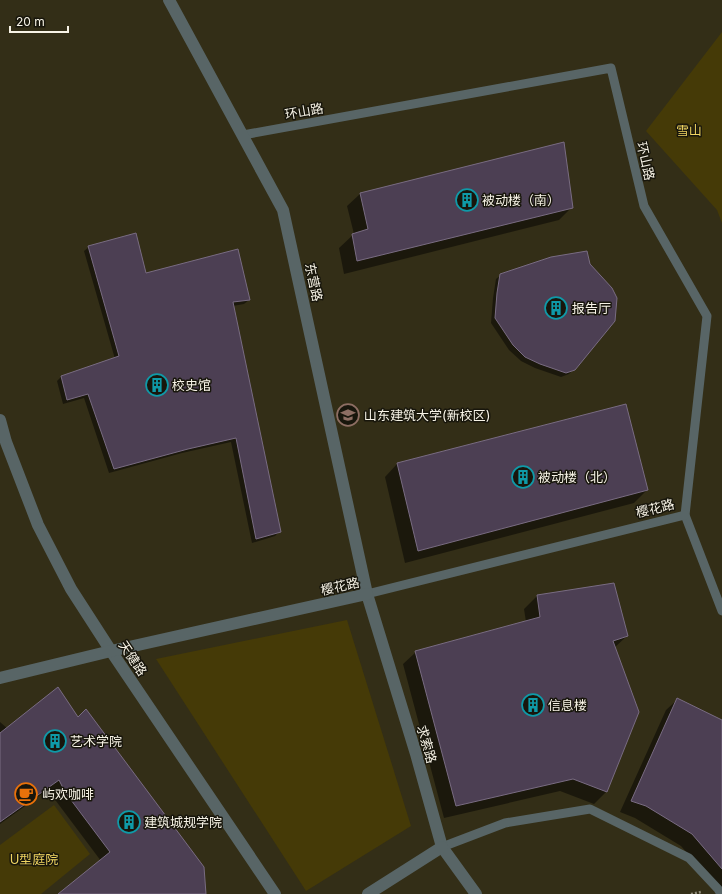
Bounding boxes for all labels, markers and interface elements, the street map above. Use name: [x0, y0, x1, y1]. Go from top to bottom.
scale bar: [10, 8, 68, 34]
text: 20 m: [16, 14, 45, 29]
street label: 环山路: [283, 100, 325, 122]
park label: 雪山: [676, 122, 702, 138]
street label: 环山路: [634, 140, 658, 182]
building icon: 被动楼（南）: [454, 187, 480, 213]
place label: 被动楼（南）: [482, 192, 560, 208]
street label: 东营路: [302, 261, 326, 303]
building icon: 报告厅: [543, 295, 569, 321]
place label: 报告厅: [572, 300, 611, 316]
building icon: 校史馆: [144, 372, 170, 398]
place label: 校史馆: [172, 377, 211, 393]
school or university icon: 山东建筑大学(新校区): [335, 402, 361, 428]
place label: 山东建筑大学(新校区): [364, 407, 490, 423]
building icon: 被动楼（北）: [510, 464, 536, 490]
place label: 被动楼（北）: [538, 469, 616, 485]
street label: 樱花路: [634, 496, 676, 520]
street label: 樱花路: [319, 574, 361, 598]
street label: 天健路: [115, 637, 151, 679]
building icon: 信息楼: [520, 692, 546, 718]
place label: 信息楼: [548, 697, 587, 713]
street label: 求索路: [414, 723, 440, 765]
building icon: 艺术学院: [42, 728, 68, 754]
place label: 艺术学院: [70, 733, 122, 749]
cafe icon: 屿欢咖啡: [13, 781, 39, 807]
place label: 屿欢咖啡: [42, 786, 94, 802]
building icon: 建筑城规学院: [116, 809, 142, 835]
place label: 建筑城规学院: [144, 814, 222, 830]
park label: U型庭院: [10, 851, 58, 867]

